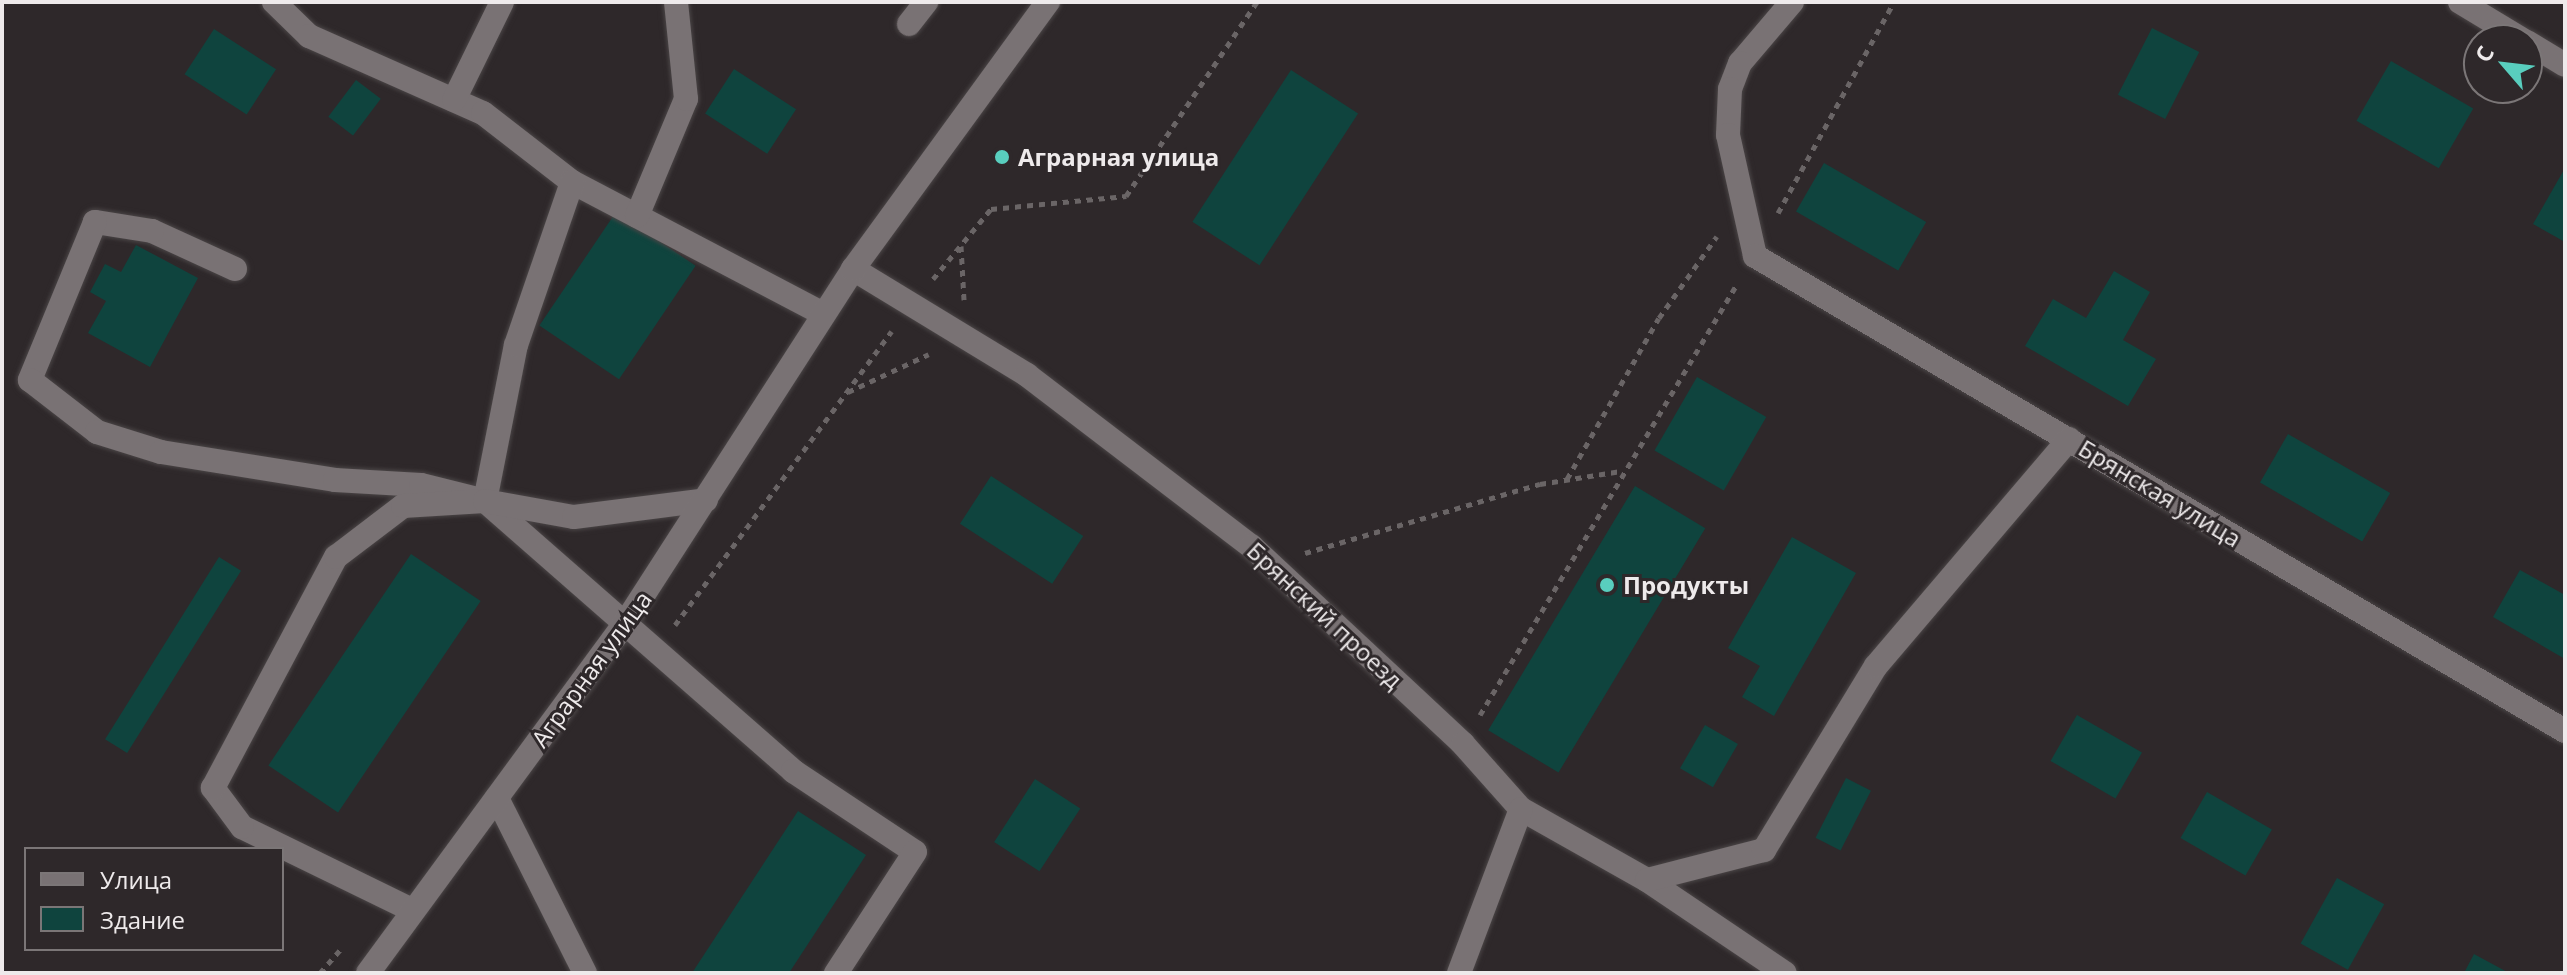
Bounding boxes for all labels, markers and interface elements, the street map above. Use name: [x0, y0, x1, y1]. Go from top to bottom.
north arrow: [2463, 24, 2543, 104]
text: С: [2467, 40, 2500, 67]
place label: Аграрная улица: [1018, 143, 1219, 171]
marker: Аграрная улица: [993, 148, 1011, 166]
street label: Брянская улица: [2074, 433, 2246, 553]
street label: Брянский проезд: [1242, 536, 1408, 694]
place label: Продукты: [1623, 571, 1749, 599]
marker: Продукты: [1598, 576, 1616, 594]
street label: Аграрная улица: [525, 585, 657, 753]
legend: [24, 847, 284, 951]
text: Улица: [100, 863, 172, 896]
text: Здание: [100, 903, 185, 936]

